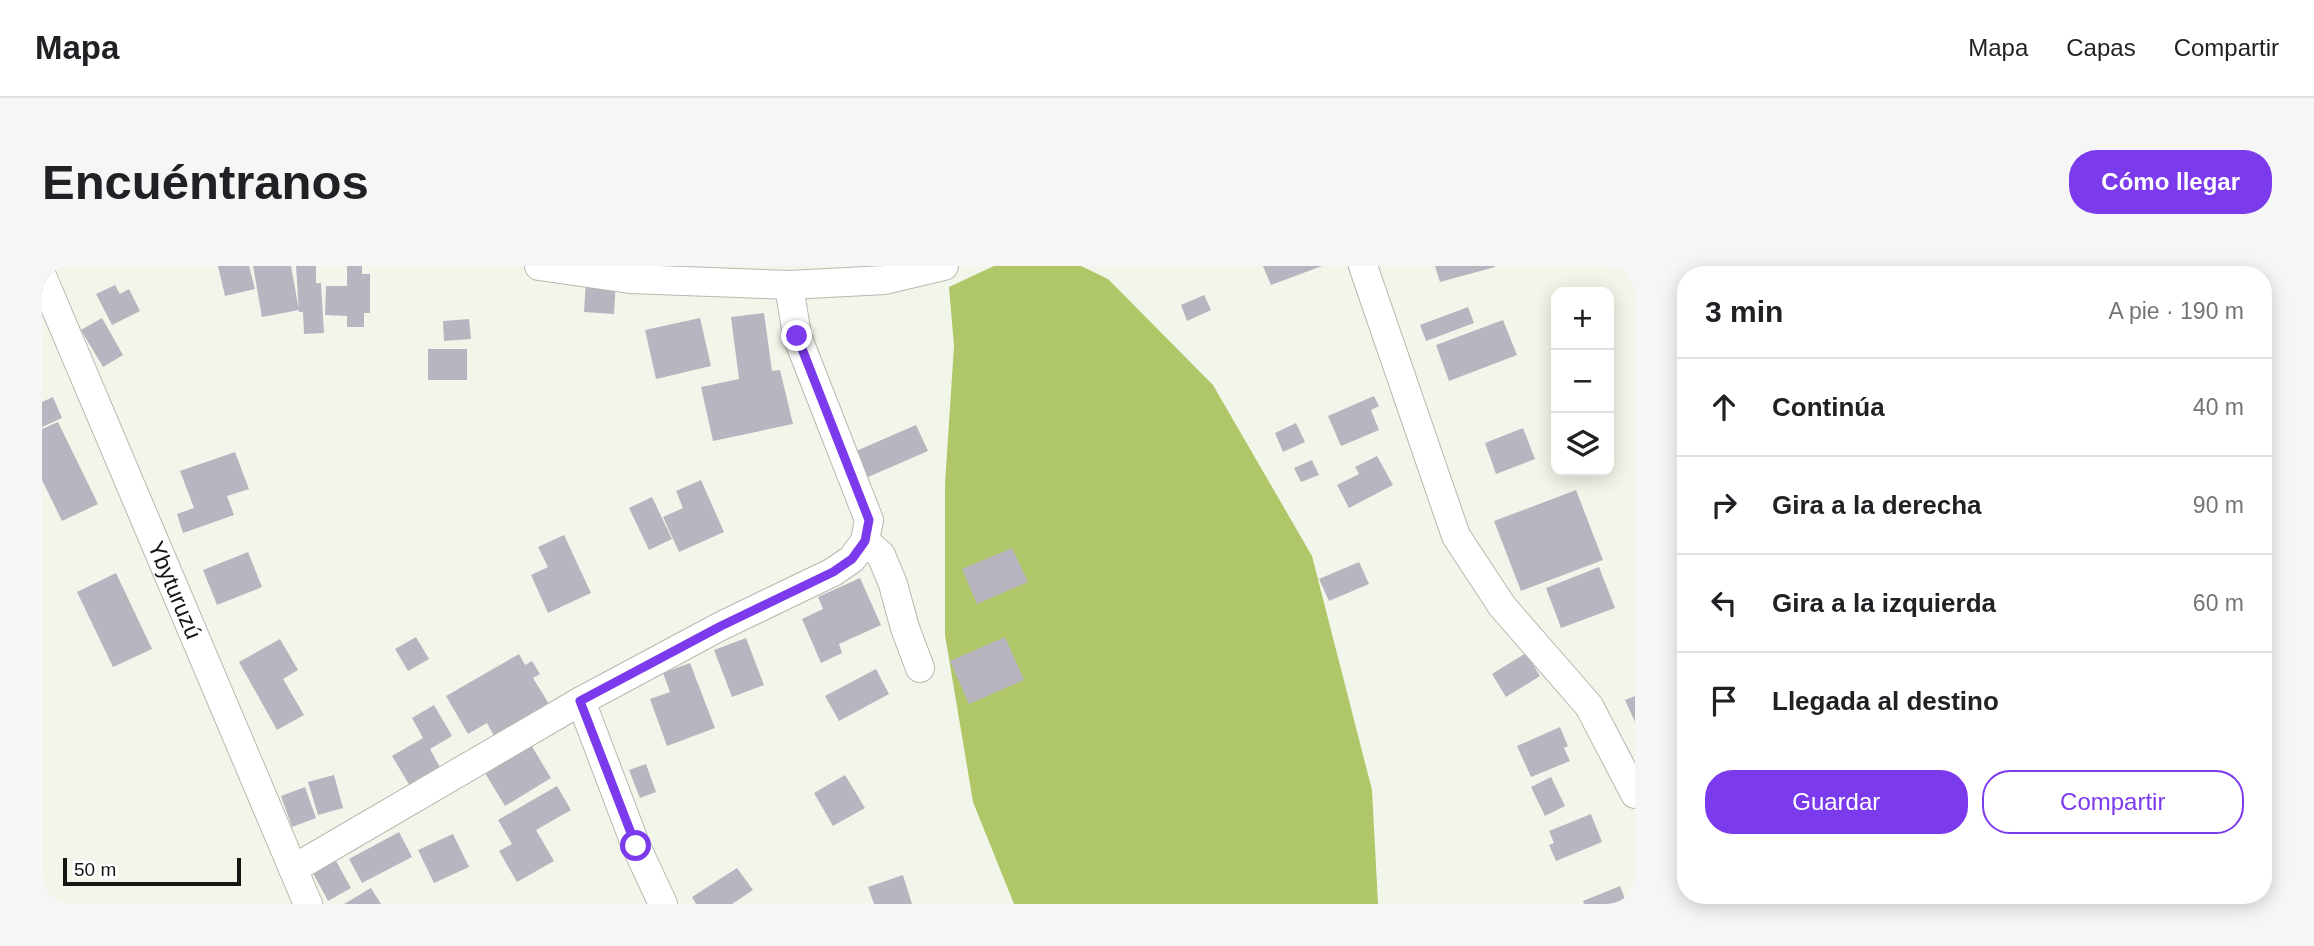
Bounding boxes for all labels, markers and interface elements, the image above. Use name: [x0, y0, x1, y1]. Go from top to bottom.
text: Mapa: [35, 29, 119, 66]
text: Mapa: [1968, 34, 2028, 61]
text: Capas: [2066, 34, 2136, 61]
text: Compartir: [2174, 34, 2279, 61]
button: Cómo llegar: [2069, 150, 2272, 214]
text: Encuéntranos: [42, 155, 369, 209]
map controls: [1551, 287, 1614, 476]
button: +: [1551, 287, 1614, 350]
text: 3 min: [1705, 295, 1783, 328]
text: A pie · 190 m: [2108, 298, 2244, 324]
route end: [781, 320, 812, 351]
button: −: [1551, 350, 1614, 413]
icon: ahead: [1705, 388, 1743, 426]
text: Continúa: [1772, 392, 1885, 422]
text: 40 m: [2193, 394, 2244, 420]
button: layers: [1551, 413, 1614, 476]
icon: right: [1705, 486, 1743, 524]
text: Gira a la derecha: [1772, 490, 1982, 520]
text: 90 m: [2193, 492, 2244, 518]
street label: Ybyturuzú: [143, 537, 207, 643]
icon: left: [1705, 584, 1743, 622]
text: Gira a la izquierda: [1772, 588, 1996, 618]
text: 60 m: [2193, 590, 2244, 616]
icon: arrive: [1705, 682, 1743, 720]
text: Llegada al destino: [1772, 686, 1999, 716]
button: Guardar: [1705, 770, 1968, 834]
button: Compartir: [1982, 770, 2244, 834]
route start: [620, 830, 651, 861]
scale bar: [63, 855, 242, 887]
text: 50 m: [74, 859, 116, 880]

